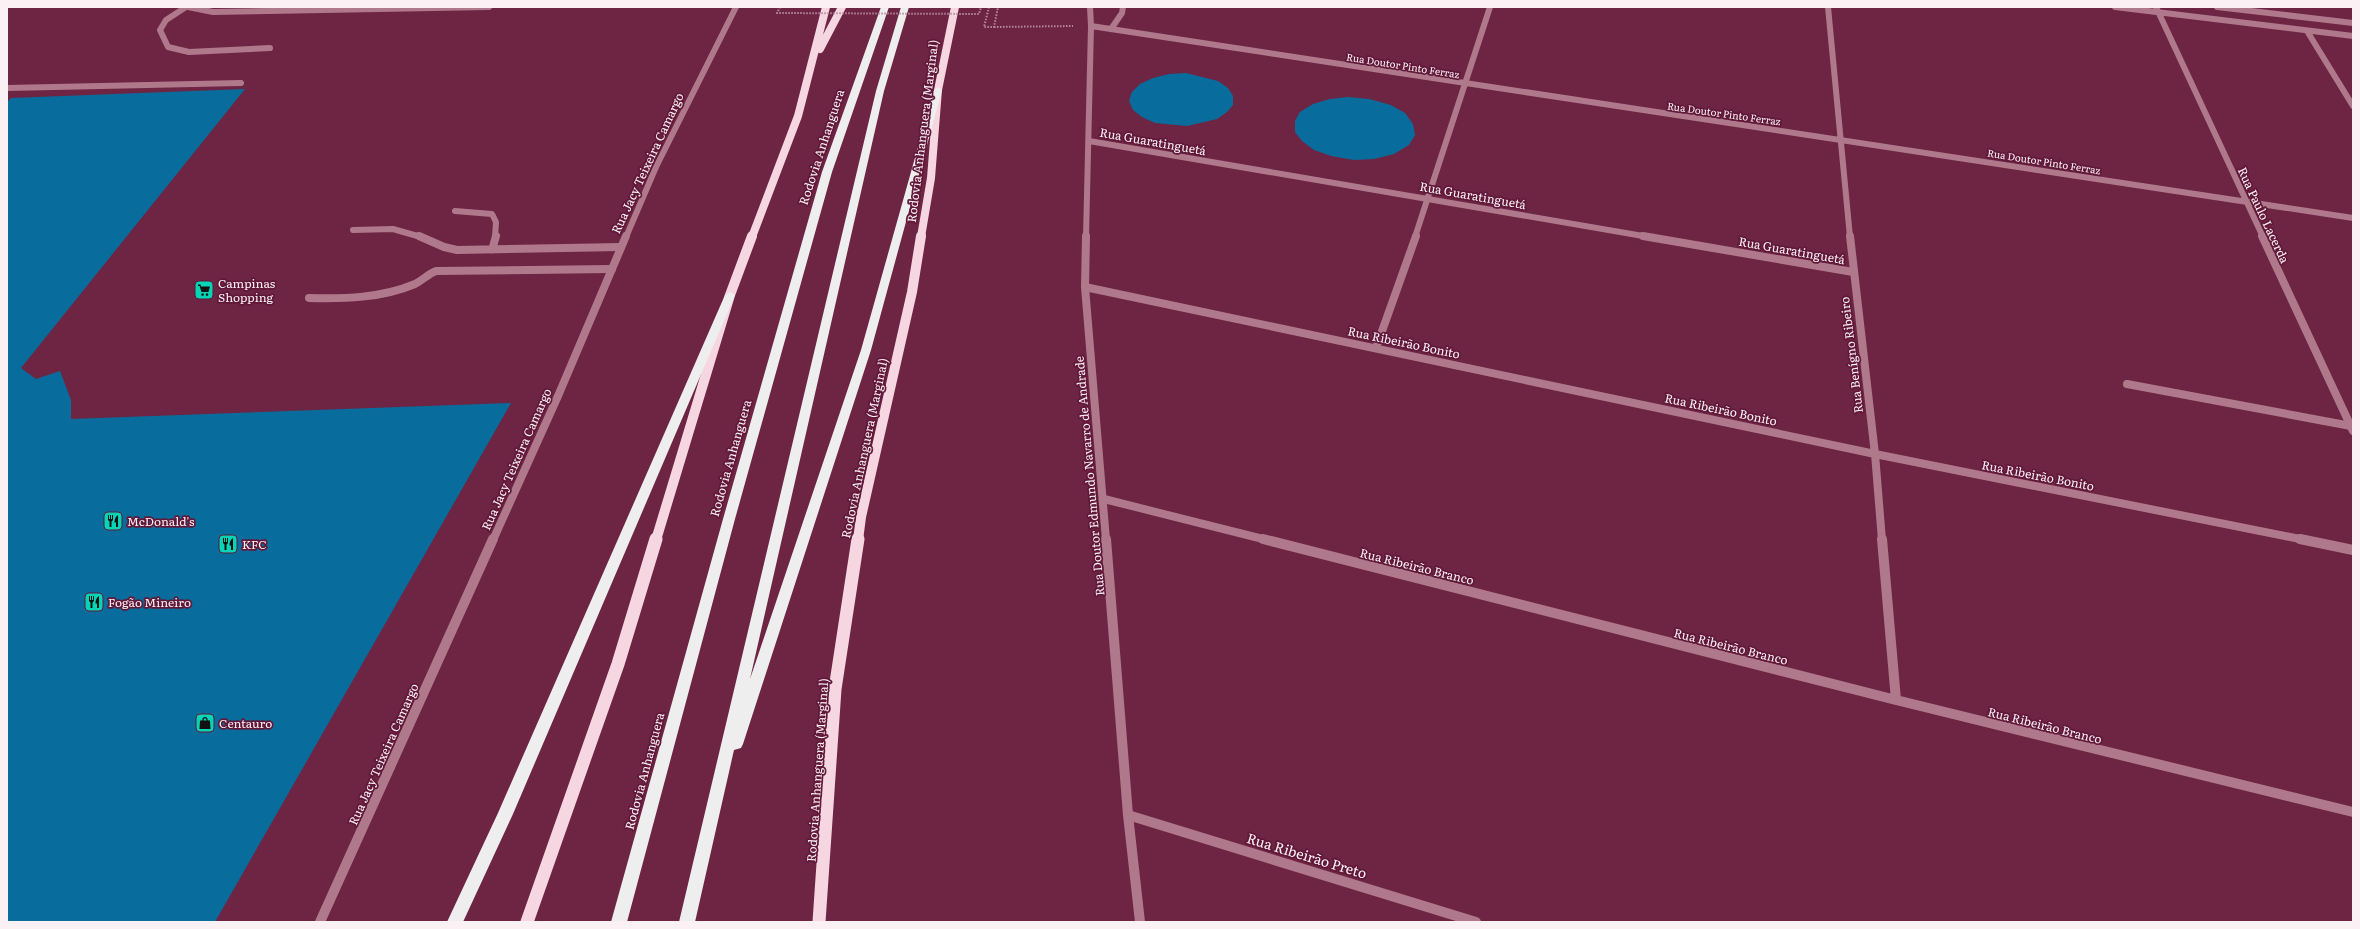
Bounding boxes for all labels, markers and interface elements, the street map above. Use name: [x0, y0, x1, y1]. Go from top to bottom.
street label: Rodovia Anhanguera (Marginal): [902, 39, 942, 223]
street label: Rua Doutor Pinto Ferraz: [1345, 49, 1461, 81]
street label: Rodovia Anhanguera: [794, 86, 848, 207]
street label: Rua Jacy Teixeira Camargo: [606, 89, 688, 237]
street label: Rua Doutor Pinto Ferraz: [1666, 98, 1782, 128]
street label: Rua Guaratinguetá: [1098, 123, 1208, 159]
street label: Rua Doutor Pinto Ferraz: [1986, 145, 2102, 177]
street label: Rua Paulo Lacerda: [2234, 164, 2294, 267]
street label: Rua Guaratinguetá: [1418, 177, 1528, 213]
street label: Rua Guaratinguetá: [1737, 232, 1847, 268]
place label: Campinas Shopping: [218, 274, 276, 306]
supermarket icon: Campinas Shopping: [193, 279, 215, 301]
street label: Rua Benígno Ribeiro: [1835, 296, 1867, 414]
street label: Rua Ribeirão Bonito: [1346, 321, 1462, 363]
street label: Rua Doutor Edmundo Navarro de Andrade: [1070, 355, 1108, 597]
street label: Rodovia Anhanguera (Marginal): [836, 356, 892, 540]
street label: Rua Jacy Teixeira Camargo: [476, 385, 556, 533]
street label: Rua Ribeirão Bonito: [1663, 388, 1779, 430]
street label: Rodovia Anhanguera: [705, 397, 755, 519]
street label: Rua Ribeirão Bonito: [1980, 455, 2096, 495]
restaurant icon: McDonald's: [102, 510, 124, 532]
place label: McDonald's: [127, 512, 195, 530]
restaurant icon: KFC: [217, 533, 239, 555]
place label: KFC: [242, 535, 267, 553]
street label: Rua Ribeirão Branco: [1358, 543, 1476, 589]
restaurant icon: Fogão Mineiro: [83, 591, 105, 613]
place label: Fogão Mineiro: [108, 593, 191, 611]
street label: Rua Ribeirão Branco: [1672, 623, 1790, 669]
street label: Rodovia Anhanguera (Marginal): [802, 678, 832, 862]
street label: Rua Jacy Teixeira Camargo: [343, 680, 423, 828]
street label: Rua Ribeirão Branco: [1986, 702, 2104, 748]
street label: Rodovia Anhanguera: [620, 710, 668, 832]
shop icon: Centauro: [194, 712, 216, 734]
place label: Centauro: [219, 714, 272, 732]
street label: Rua Ribeirão Preto: [1245, 827, 1369, 883]

